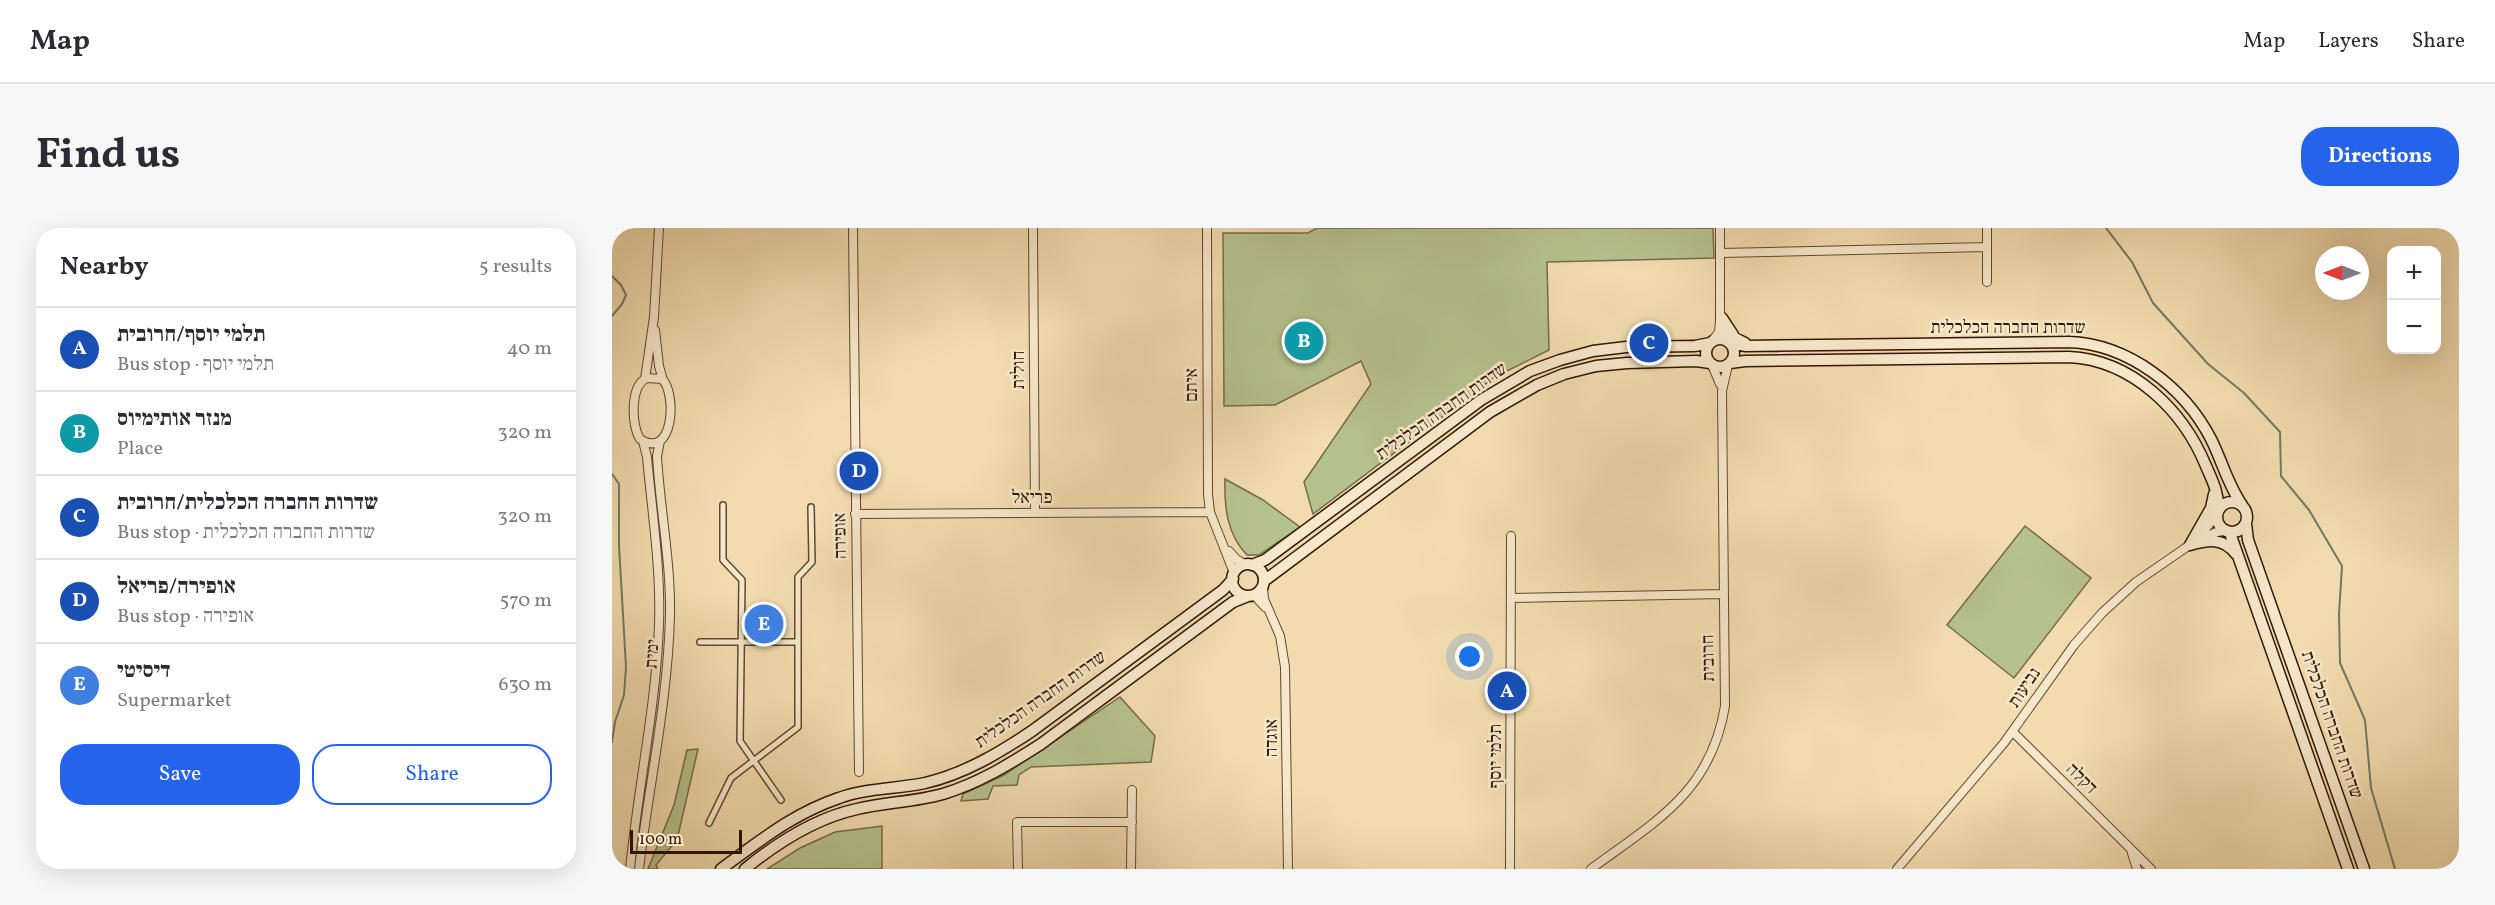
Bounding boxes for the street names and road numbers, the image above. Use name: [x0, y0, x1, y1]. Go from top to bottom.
street label: שדרות החברה הכלכלית: [1930, 316, 2086, 341]
street label: חולית: [1007, 351, 1032, 389]
street label: שדרות החברה הכלכלית: [1371, 357, 1513, 467]
street label: איתם: [1180, 368, 1205, 402]
street label: פריאל: [1012, 486, 1052, 511]
street label: אופירה: [828, 513, 854, 559]
street label: חרובית: [1696, 634, 1722, 682]
street label: ימית: [639, 638, 667, 670]
street label: שדרות החברה הכלכלית: [970, 645, 1112, 755]
street label: שדרות החברה הכלכלית: [2294, 648, 2368, 802]
street label: נביעות: [2003, 663, 2047, 713]
street label: אוגדה: [1260, 719, 1285, 757]
street label: תלמי יוסף: [1484, 724, 1509, 788]
street label: דקלה: [2060, 758, 2102, 800]

